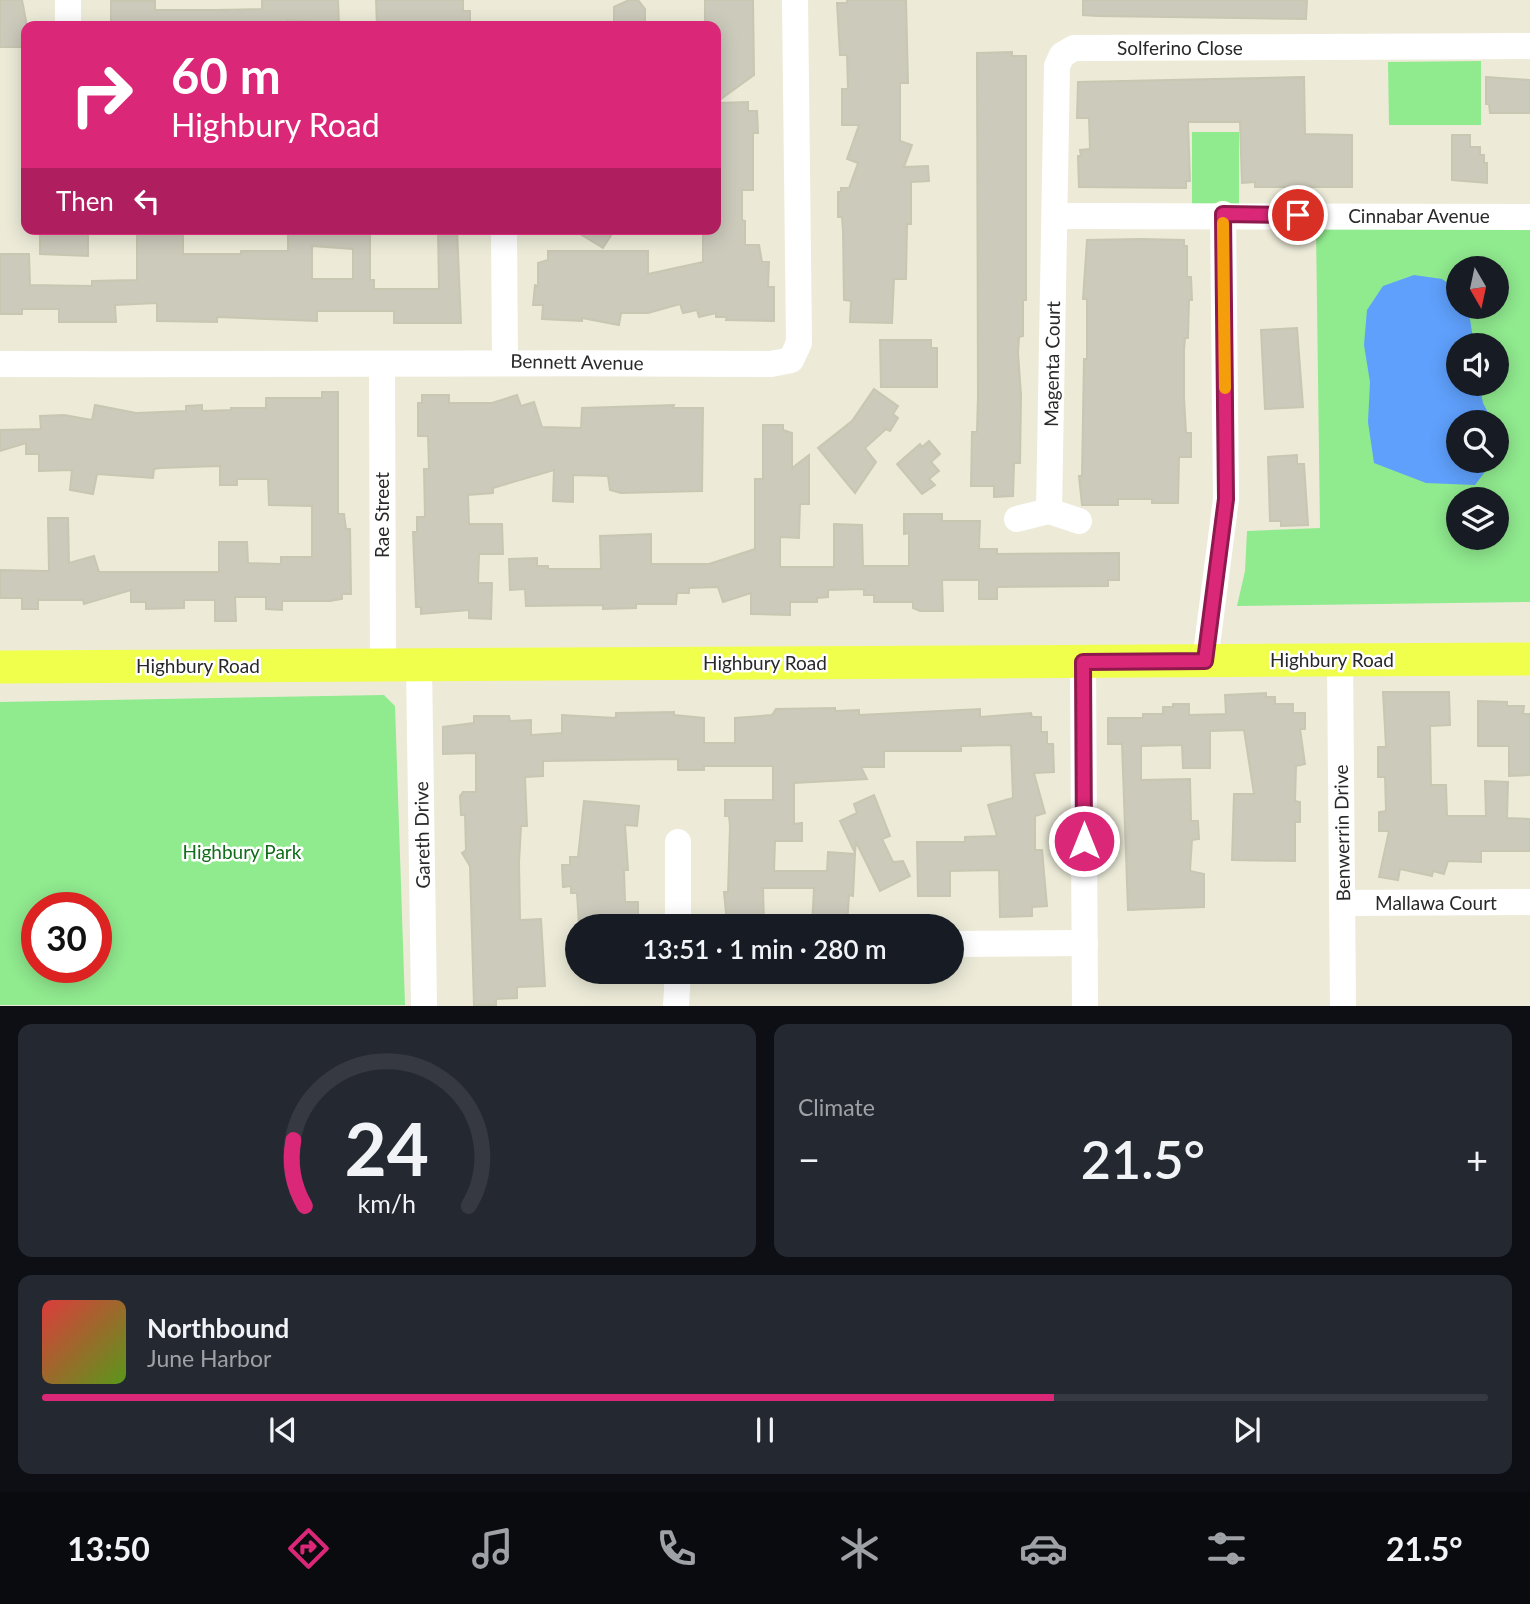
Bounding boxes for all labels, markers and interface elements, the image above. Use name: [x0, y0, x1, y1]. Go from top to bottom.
street label: Solferino Close: [1117, 36, 1243, 59]
text: 60 m: [171, 46, 281, 104]
icon: right: [56, 49, 147, 140]
text: Highbury Road: [171, 105, 380, 144]
icon: left: [128, 182, 166, 220]
text: Then: [56, 185, 114, 217]
pin: [1268, 185, 1328, 245]
icon: arrive: [1279, 196, 1317, 234]
street label: Cinnabar Avenue: [1348, 204, 1490, 227]
north arrow: [1446, 256, 1508, 318]
map controls: [1446, 256, 1509, 550]
street label: Magenta Court: [1039, 301, 1064, 427]
button: sound: [1446, 333, 1509, 396]
street label: Bennett Avenue: [510, 349, 644, 374]
button: search: [1446, 410, 1509, 473]
street label: Rae Street: [370, 472, 393, 558]
button: layers: [1446, 487, 1509, 550]
street label: Highbury Road: [1270, 648, 1394, 671]
street label: Highbury Road: [703, 651, 827, 674]
street label: Highbury Road: [136, 654, 260, 677]
street label: Benwerrin Drive: [1329, 764, 1354, 902]
street label: Gareth Drive: [409, 781, 434, 889]
position arrow: [1047, 804, 1121, 878]
park label: Highbury Park: [183, 840, 302, 863]
street label: Mallawa Court: [1375, 891, 1497, 914]
speed limit sign: 30: [21, 892, 112, 983]
text: 13:51 · 1 min · 280 m: [642, 933, 887, 965]
text: Climate: [798, 1093, 875, 1121]
text: 24: [345, 1105, 429, 1193]
text: 21.5°: [1081, 1128, 1205, 1190]
text: −: [798, 1136, 820, 1182]
text: +: [1466, 1136, 1488, 1182]
text: km/h: [358, 1188, 416, 1218]
text: Northbound: [147, 1312, 289, 1344]
text: June Harbor: [147, 1344, 271, 1372]
icon: previous: [264, 1411, 302, 1449]
icon: pause: [746, 1411, 784, 1449]
icon: next: [1228, 1411, 1266, 1449]
icon: directions: [284, 1524, 333, 1573]
icon: music: [468, 1524, 517, 1573]
icon: phone: [652, 1524, 701, 1573]
icon: climate: [835, 1524, 884, 1573]
icon: car: [1019, 1524, 1068, 1573]
icon: filters: [1202, 1524, 1251, 1573]
text: 13:50: [67, 1529, 150, 1568]
text: 21.5°: [1386, 1529, 1463, 1568]

